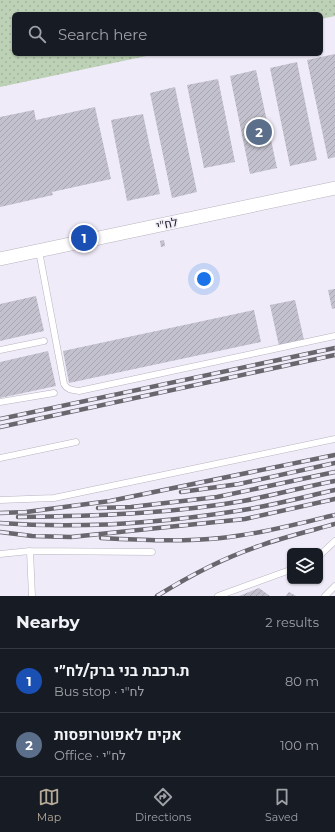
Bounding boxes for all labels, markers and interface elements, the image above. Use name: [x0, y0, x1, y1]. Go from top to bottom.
search box: [12, 12, 323, 56]
icon: search: [26, 23, 48, 45]
text: Search here: [58, 25, 147, 44]
pin: 2: [246, 117, 272, 147]
street label: לח"י: [155, 214, 179, 233]
pin: 1: [71, 223, 97, 253]
your location: [194, 269, 214, 289]
map controls: [287, 548, 323, 584]
button: layers: [287, 548, 323, 584]
text: Nearby: [16, 612, 80, 632]
text: 2 results: [265, 614, 319, 630]
text: ת.רכבת בני ברק/לח״י: [54, 661, 189, 680]
text: 1: [26, 673, 32, 689]
text: 80 m: [285, 673, 319, 689]
text: Bus stop · לח"י: [54, 683, 144, 699]
text: אקים לאפוטרופסות: [54, 725, 182, 744]
text: 2: [25, 737, 33, 753]
text: 100 m: [280, 737, 319, 753]
text: Office · לח"י: [54, 747, 126, 763]
tab: Map: [37, 786, 61, 824]
tab: Directions: [135, 786, 191, 824]
tab: Saved: [265, 786, 298, 824]

